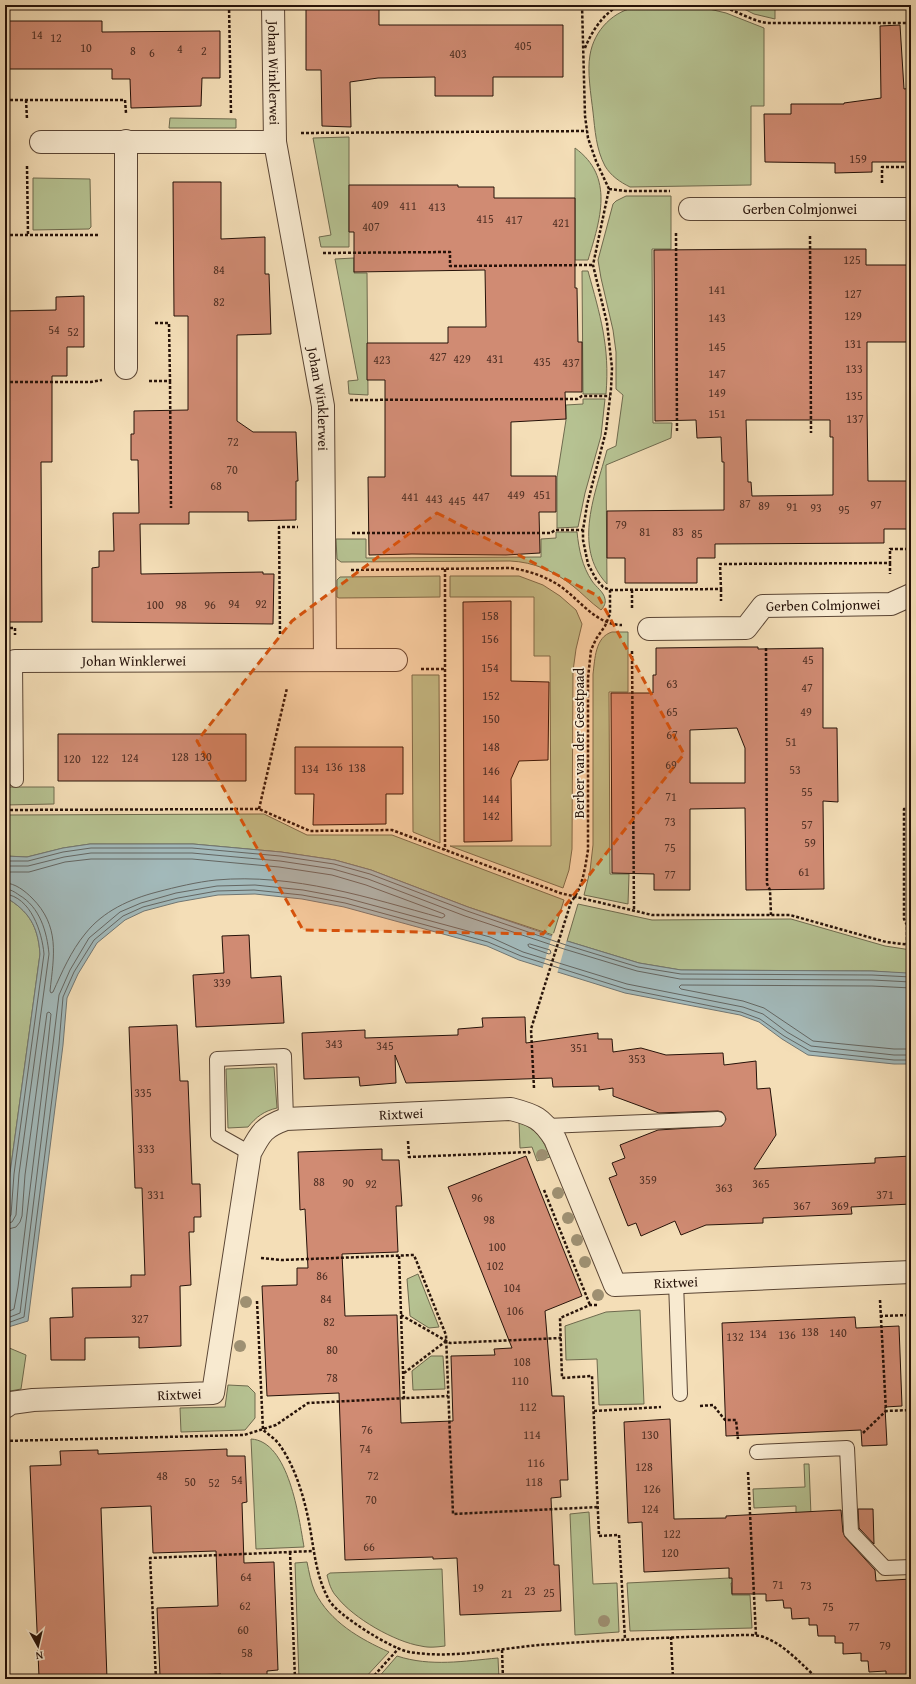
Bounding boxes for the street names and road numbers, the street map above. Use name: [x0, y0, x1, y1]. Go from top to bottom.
street label: Johan Winklerwei: [263, 19, 285, 125]
street label: Gerben Colmjonwei: [743, 199, 857, 219]
street label: Johan Winklerwei: [302, 344, 333, 451]
street label: Gerben Colmjonwei: [766, 594, 881, 616]
street label: Johan Winklerwei: [80, 651, 186, 671]
street label: Berber van der Geestpaad: [569, 667, 589, 818]
street label: Rixtwei: [379, 1103, 424, 1125]
street label: Rixtwei: [653, 1271, 698, 1293]
street label: Rixtwei: [157, 1383, 202, 1405]

